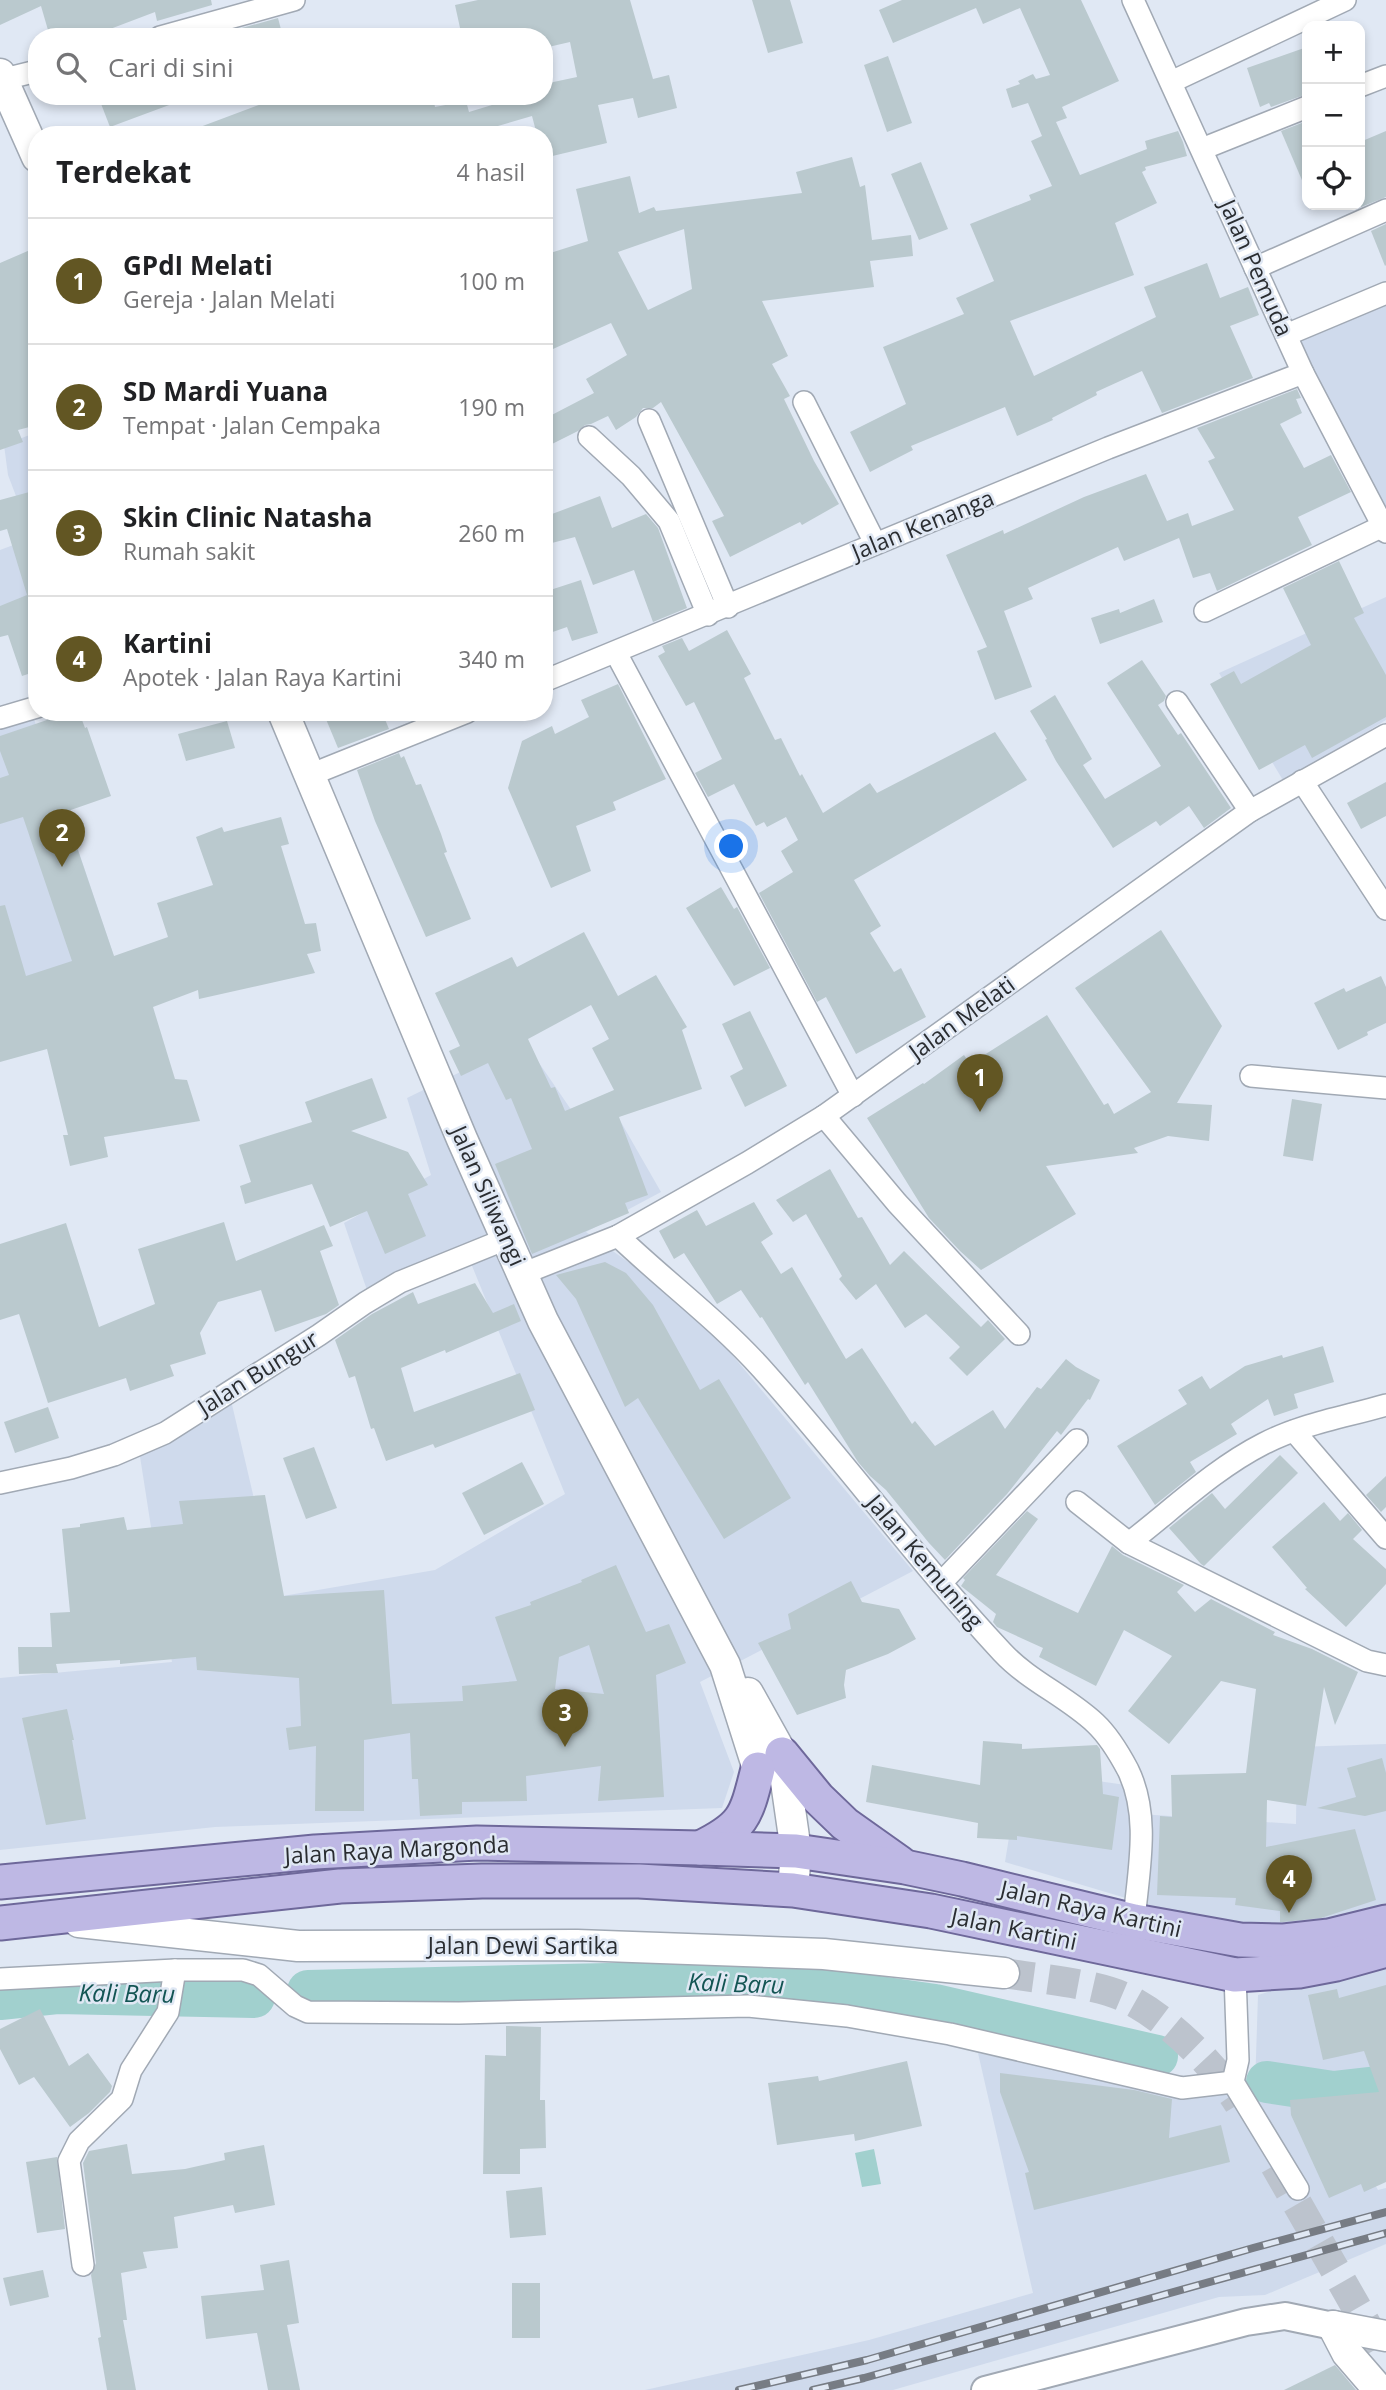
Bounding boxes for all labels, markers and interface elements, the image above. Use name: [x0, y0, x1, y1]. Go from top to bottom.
map controls: [1302, 21, 1365, 210]
button: +: [1302, 21, 1365, 84]
search box: [28, 28, 553, 105]
icon: search: [52, 48, 90, 86]
text: Cari di sini: [108, 49, 233, 85]
button: −: [1302, 84, 1365, 147]
button: locate: [1302, 147, 1365, 210]
text: Terdekat: [56, 151, 191, 192]
text: 4 hasil: [456, 156, 525, 188]
street label: Jalan Pemuda: [1212, 192, 1301, 341]
text: GPdI Melati: [123, 247, 273, 283]
text: 1: [72, 265, 86, 297]
text: 100 m: [458, 265, 525, 297]
text: Gereja · Jalan Melati: [123, 283, 335, 315]
text: SD Mardi Yuana: [123, 373, 328, 409]
text: 2: [72, 391, 86, 423]
text: 190 m: [458, 391, 525, 423]
text: Tempat · Jalan Cempaka: [123, 409, 381, 441]
street label: Jalan Kenanga: [845, 481, 999, 568]
text: Skin Clinic Natasha: [123, 499, 372, 535]
text: 3: [72, 517, 86, 549]
text: 260 m: [458, 517, 525, 549]
text: Rumah sakit: [123, 535, 255, 567]
text: Kartini: [123, 625, 212, 661]
text: 4: [72, 643, 86, 675]
text: 340 m: [458, 643, 525, 675]
text: Apotek · Jalan Raya Kartini: [123, 661, 402, 693]
pin: 2: [39, 809, 85, 867]
your location: [714, 829, 748, 863]
street label: Jalan Melati: [900, 968, 1021, 1068]
pin: 1: [957, 1054, 1003, 1112]
street label: Jalan Siliwangi: [443, 1118, 534, 1271]
street label: Jalan Bungur: [189, 1322, 324, 1423]
street label: Jalan Kemuning: [859, 1486, 992, 1636]
pin: 3: [542, 1689, 588, 1747]
street label: Jalan Raya Margonda: [282, 1827, 510, 1871]
pin: 4: [1266, 1855, 1312, 1913]
street label: Jalan Raya Kartini: [996, 1871, 1185, 1944]
street label: Jalan Kartini: [946, 1899, 1080, 1957]
street label: Jalan Dewi Sartika: [426, 1929, 618, 1961]
water label: Kali Baru: [687, 1964, 785, 2001]
water label: Kali Baru: [78, 1975, 176, 2010]

